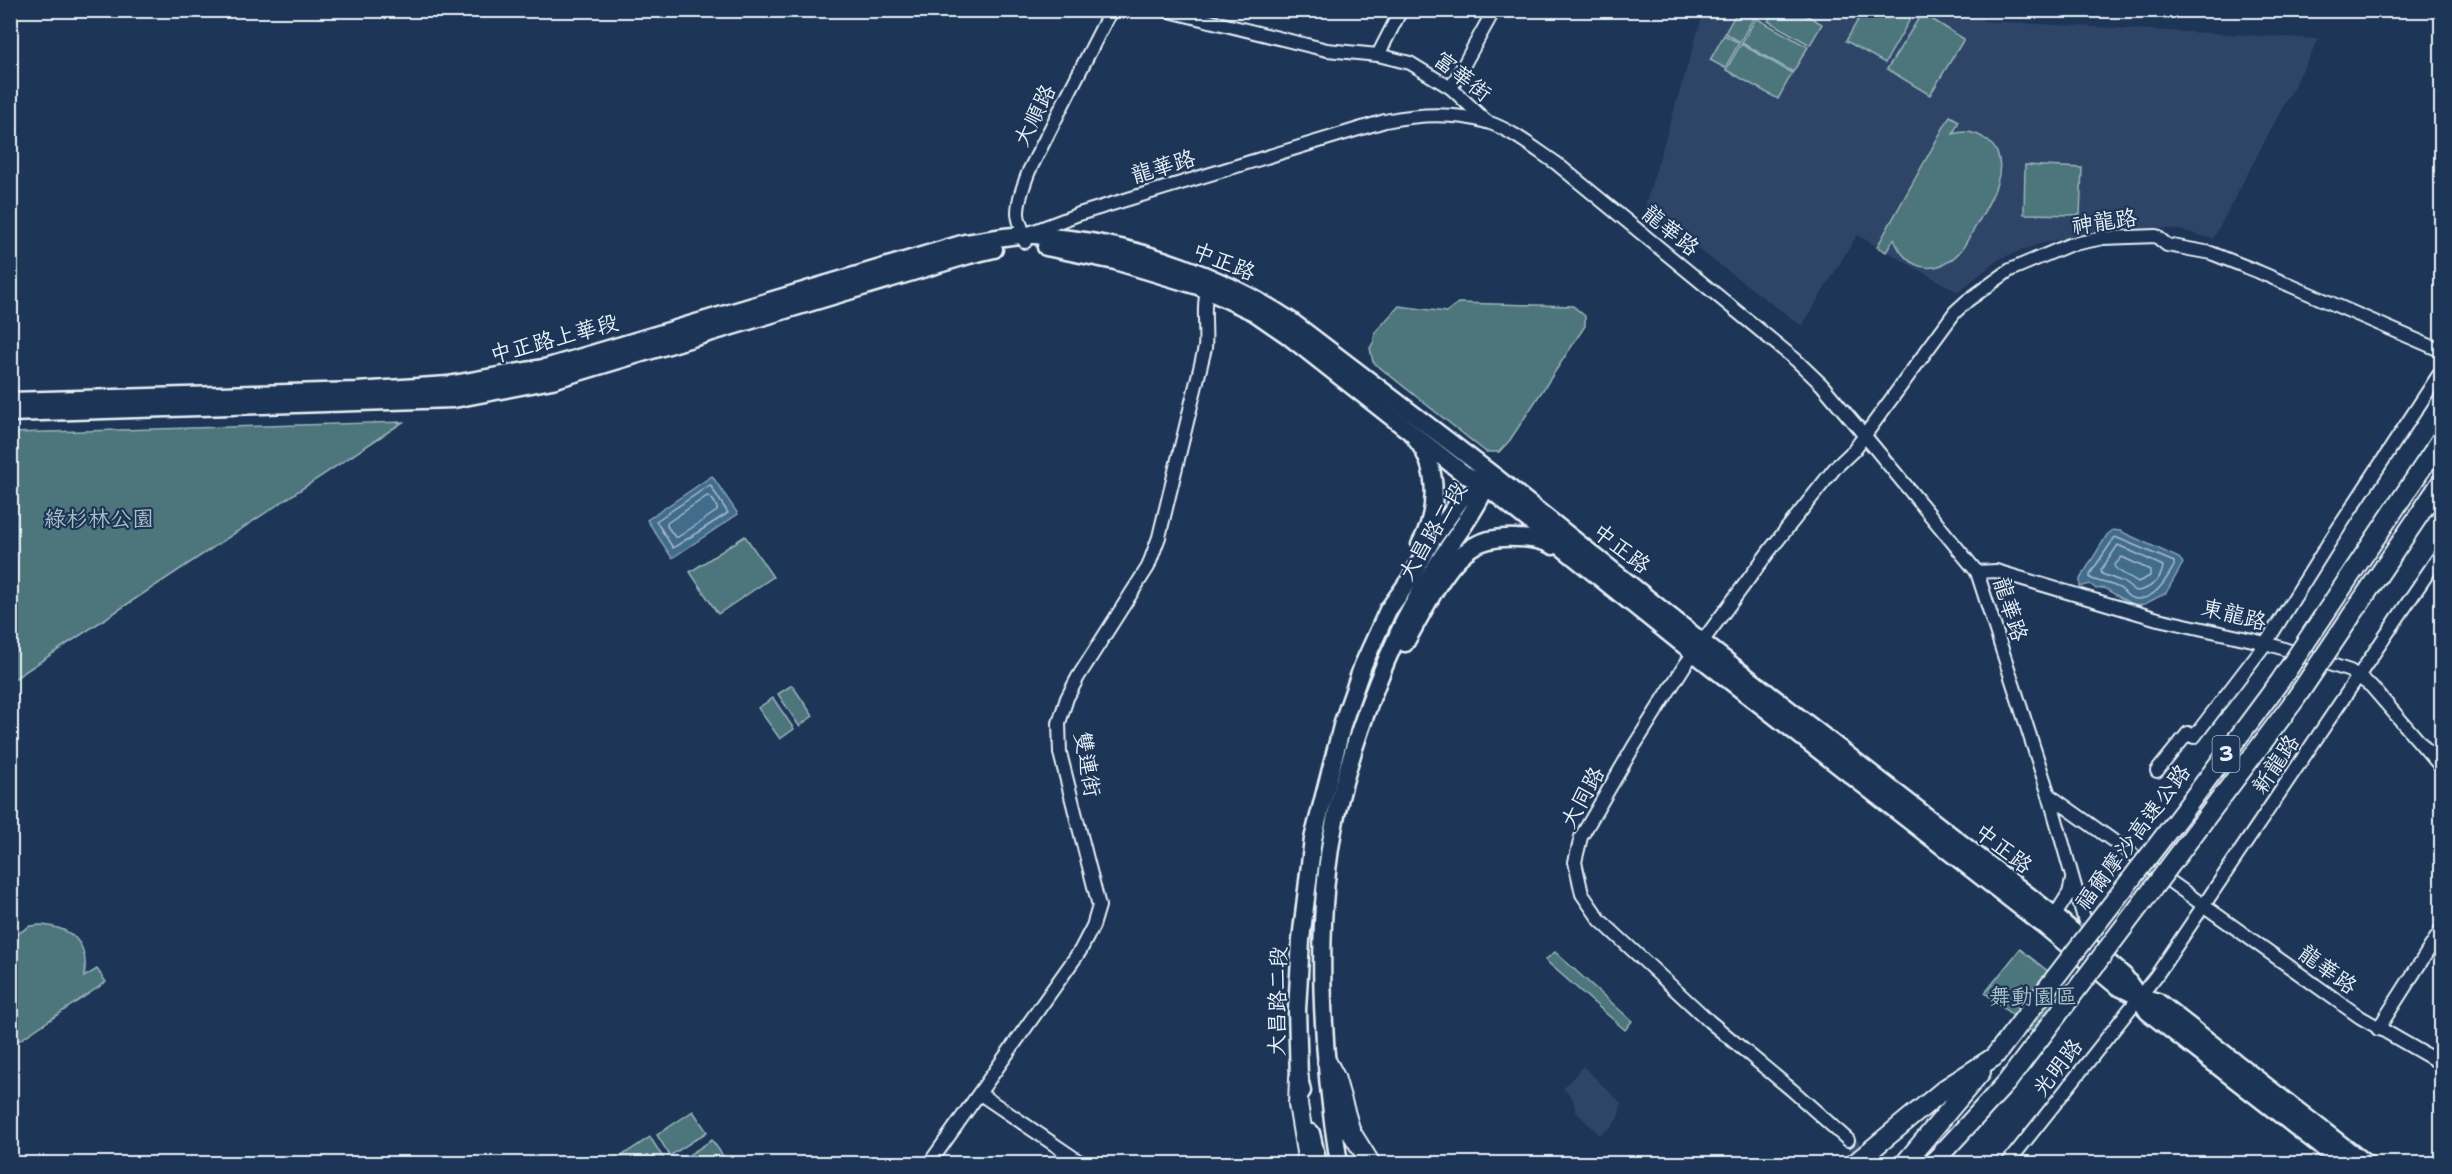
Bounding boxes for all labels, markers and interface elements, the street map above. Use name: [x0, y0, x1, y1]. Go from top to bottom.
street label: 富華街: [1428, 45, 1498, 108]
street label: 大順路: [1007, 79, 1062, 151]
street label: 龍華路: [1127, 143, 1199, 190]
street label: 龍華路: [1636, 198, 1705, 262]
street label: 神龍路: [2069, 203, 2139, 240]
street label: 中正路: [1188, 236, 1260, 287]
street label: 中正路上華段: [487, 307, 622, 370]
street label: 大昌路二段: [1392, 477, 1473, 586]
park label: 綠杉林公園: [44, 504, 154, 533]
street label: 中正路: [1587, 517, 1657, 580]
street label: 龍華路: [1987, 573, 2035, 645]
street label: 東龍路: [2198, 592, 2269, 637]
street label: 雙連街: [1067, 729, 1108, 799]
street label: 新龍路: [2245, 729, 2306, 800]
road number: 3: [2212, 736, 2240, 772]
street label: 福爾摩沙高速公路: [2068, 758, 2197, 916]
street label: 大同路: [1554, 761, 1611, 833]
street label: 中正路: [1969, 817, 2039, 880]
street label: 龍華路: [2292, 938, 2363, 1001]
street label: 大昌路二段: [1262, 946, 1293, 1056]
park label: 舞動園區: [1989, 982, 2077, 1011]
street label: 光明路: [2026, 1032, 2089, 1102]

